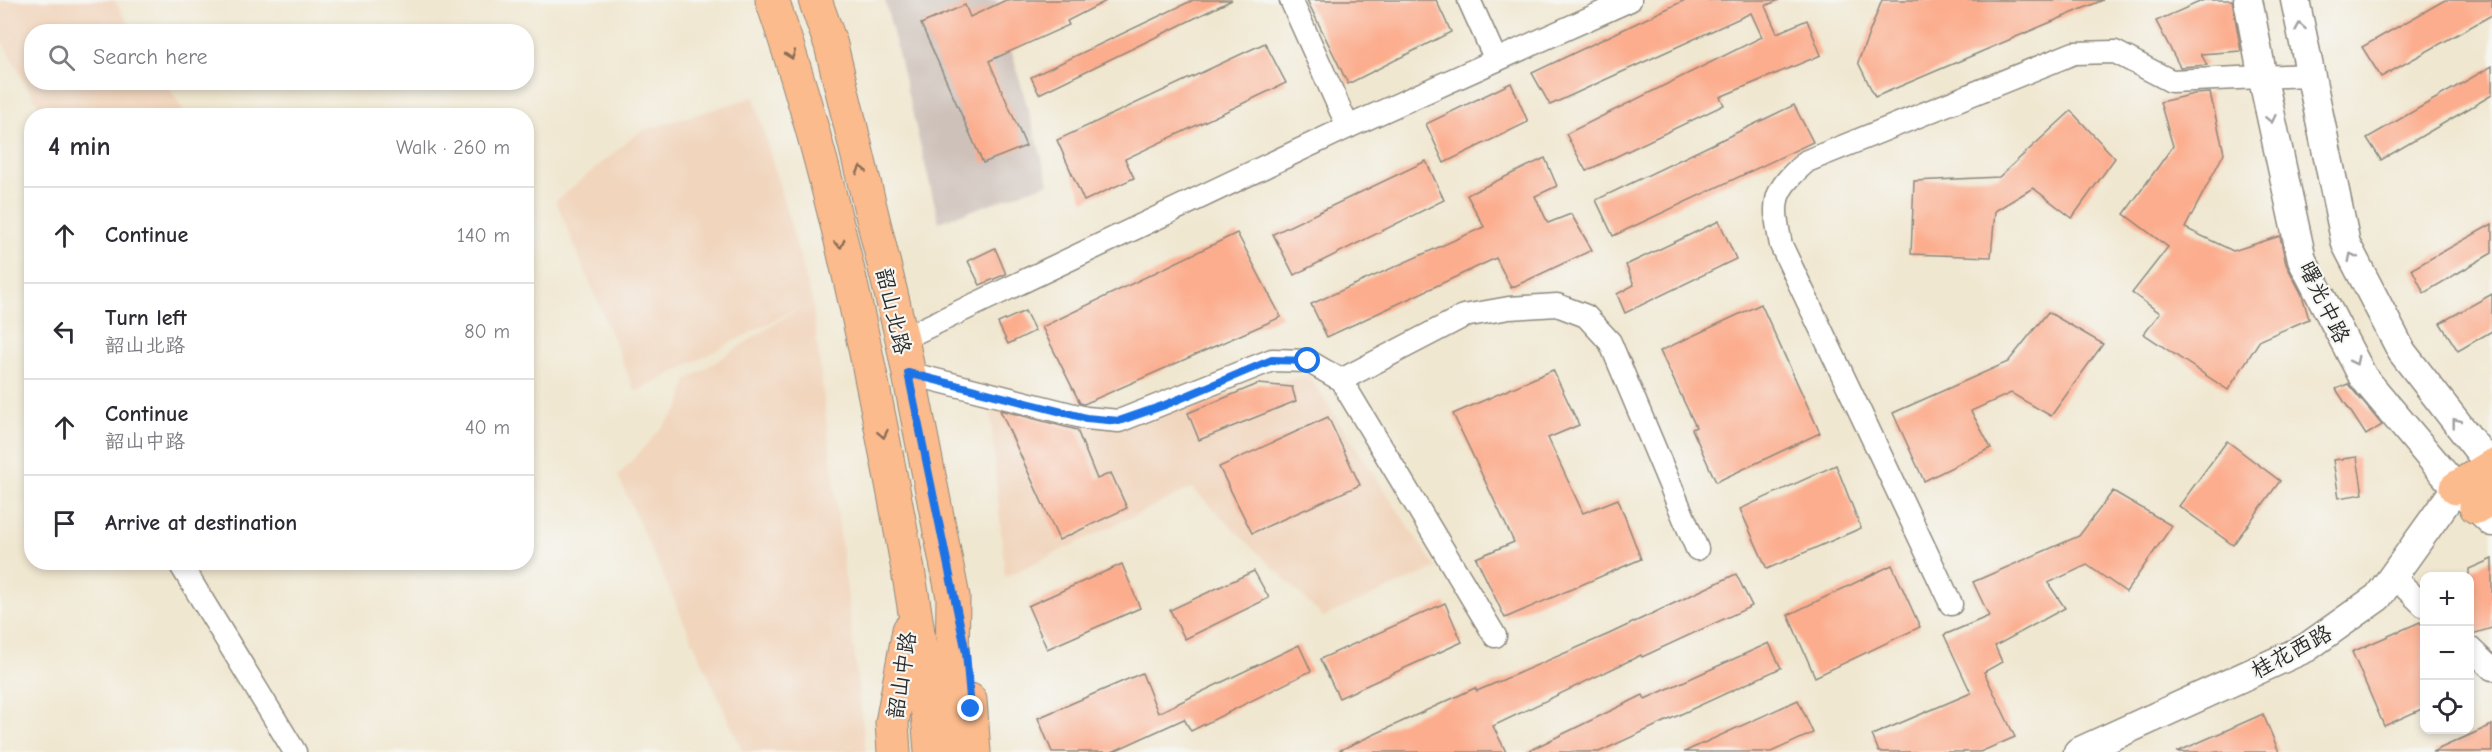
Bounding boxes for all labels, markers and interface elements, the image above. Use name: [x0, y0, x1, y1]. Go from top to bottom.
one-way arrow: [2294, 22, 2306, 32]
search box: [24, 24, 534, 90]
icon: search: [45, 41, 78, 74]
text: Search here: [93, 44, 208, 70]
one-way arrow: [783, 49, 796, 60]
one-way arrow: [2264, 114, 2277, 124]
text: 4 min: [48, 132, 111, 162]
text: Walk · 260 m: [396, 136, 510, 159]
one-way arrow: [855, 165, 868, 175]
icon: ahead: [48, 219, 81, 252]
text: Continue: [105, 222, 188, 248]
text: 140 m: [457, 224, 510, 247]
one-way arrow: [833, 238, 845, 249]
one-way arrow: [2348, 253, 2360, 264]
street label: 曙光中路: [2293, 257, 2355, 348]
street label: 韶山北路: [870, 265, 916, 357]
text: Turn left: [105, 305, 187, 331]
icon: left: [48, 315, 81, 348]
text: 80 m: [464, 320, 510, 343]
text: 韶山北路: [105, 334, 185, 357]
route start: [1294, 347, 1320, 373]
one-way arrow: [2348, 355, 2359, 365]
text: Continue: [105, 401, 188, 427]
icon: ahead: [48, 411, 81, 444]
text: 40 m: [465, 416, 510, 439]
one-way arrow: [2452, 417, 2463, 428]
one-way arrow: [876, 429, 888, 439]
text: 韶山中路: [105, 430, 185, 453]
icon: arrive: [48, 507, 81, 540]
text: Arrive at destination: [105, 510, 297, 536]
map controls: [2420, 572, 2474, 734]
button: +: [2420, 572, 2474, 626]
street label: 桂花西路: [2247, 620, 2336, 684]
button: −: [2420, 626, 2474, 680]
street label: 韶山中路: [882, 630, 922, 721]
button: locate: [2420, 680, 2474, 734]
route end: [957, 695, 983, 721]

